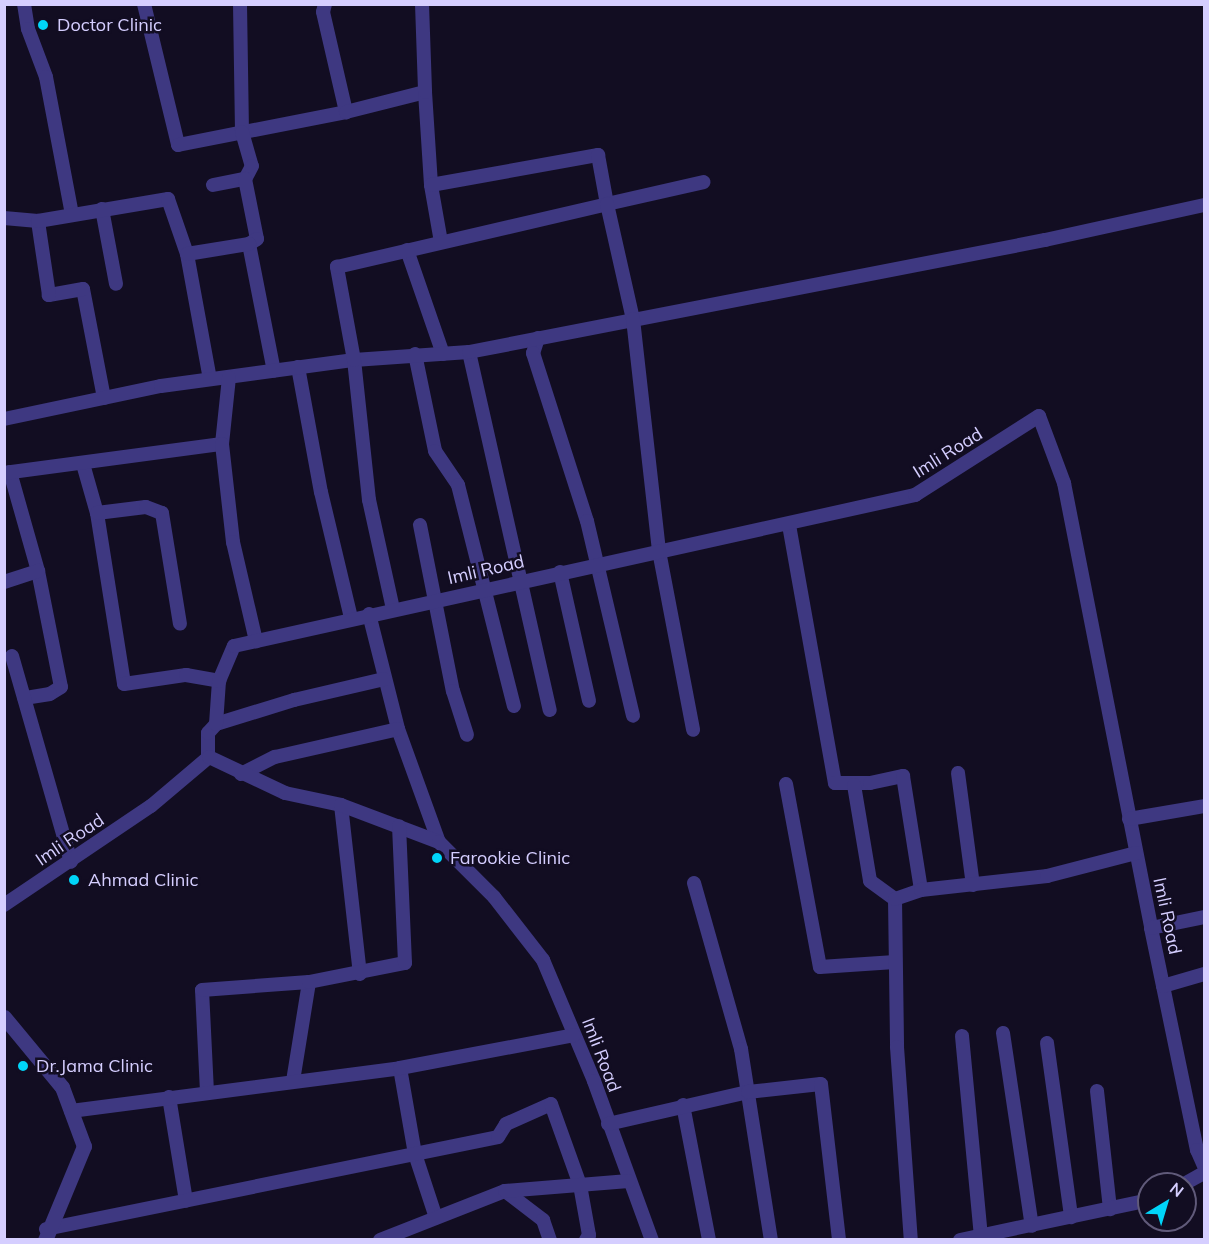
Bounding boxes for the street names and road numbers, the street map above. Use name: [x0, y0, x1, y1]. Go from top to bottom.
street label: Imli Road: [909, 423, 987, 483]
street label: Imli Road: [446, 551, 526, 589]
street label: Imli Road: [32, 809, 108, 871]
street label: Imli Road: [1148, 876, 1186, 956]
street label: Imli Road: [577, 1015, 625, 1095]

